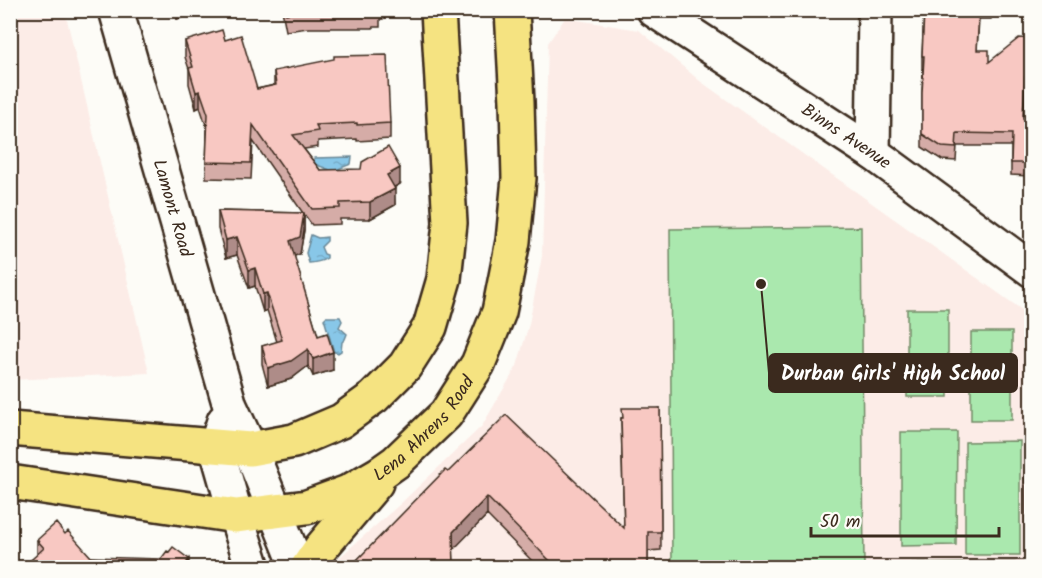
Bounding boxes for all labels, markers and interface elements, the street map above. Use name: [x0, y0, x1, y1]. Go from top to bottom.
street label: Binns Avenue: [795, 97, 897, 178]
street label: Lamont Road: [144, 156, 200, 262]
callout: Durban Girls' High School: [769, 354, 1017, 392]
text: Durban Girls' High School: [781, 359, 1006, 391]
street label: Lena Ahrens Road: [368, 369, 483, 490]
scale bar: [811, 500, 998, 538]
text: 50 m: [820, 508, 860, 537]

